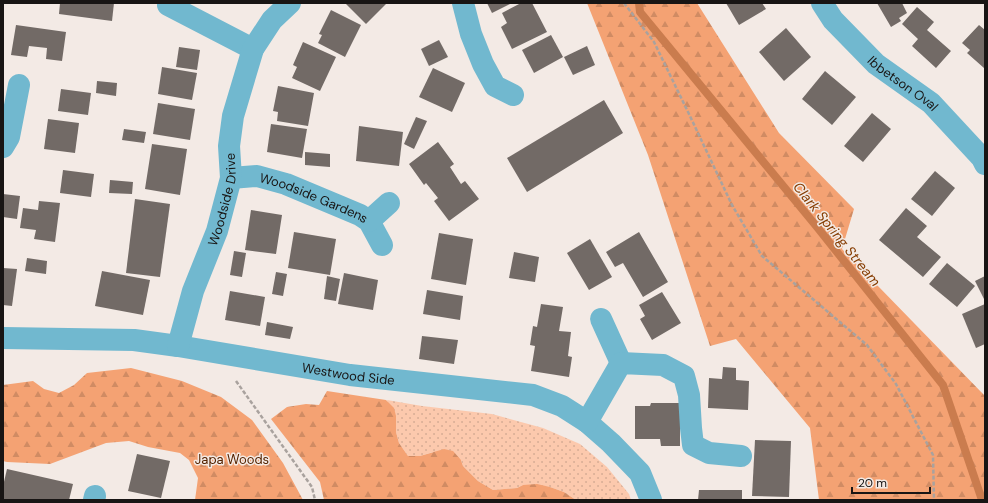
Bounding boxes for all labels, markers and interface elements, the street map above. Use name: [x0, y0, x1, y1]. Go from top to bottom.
street label: Ibbetson Oval: [864, 52, 942, 115]
street label: Woodside Drive: [204, 152, 241, 248]
street label: Woodside Gardens: [258, 169, 371, 227]
water label: Clark Spring Stream: [789, 178, 885, 290]
street label: Westwood Side: [301, 359, 396, 389]
park label: Japa Woods: [195, 451, 269, 468]
scale bar: [852, 469, 930, 495]
text: 20 m: [858, 475, 887, 491]

